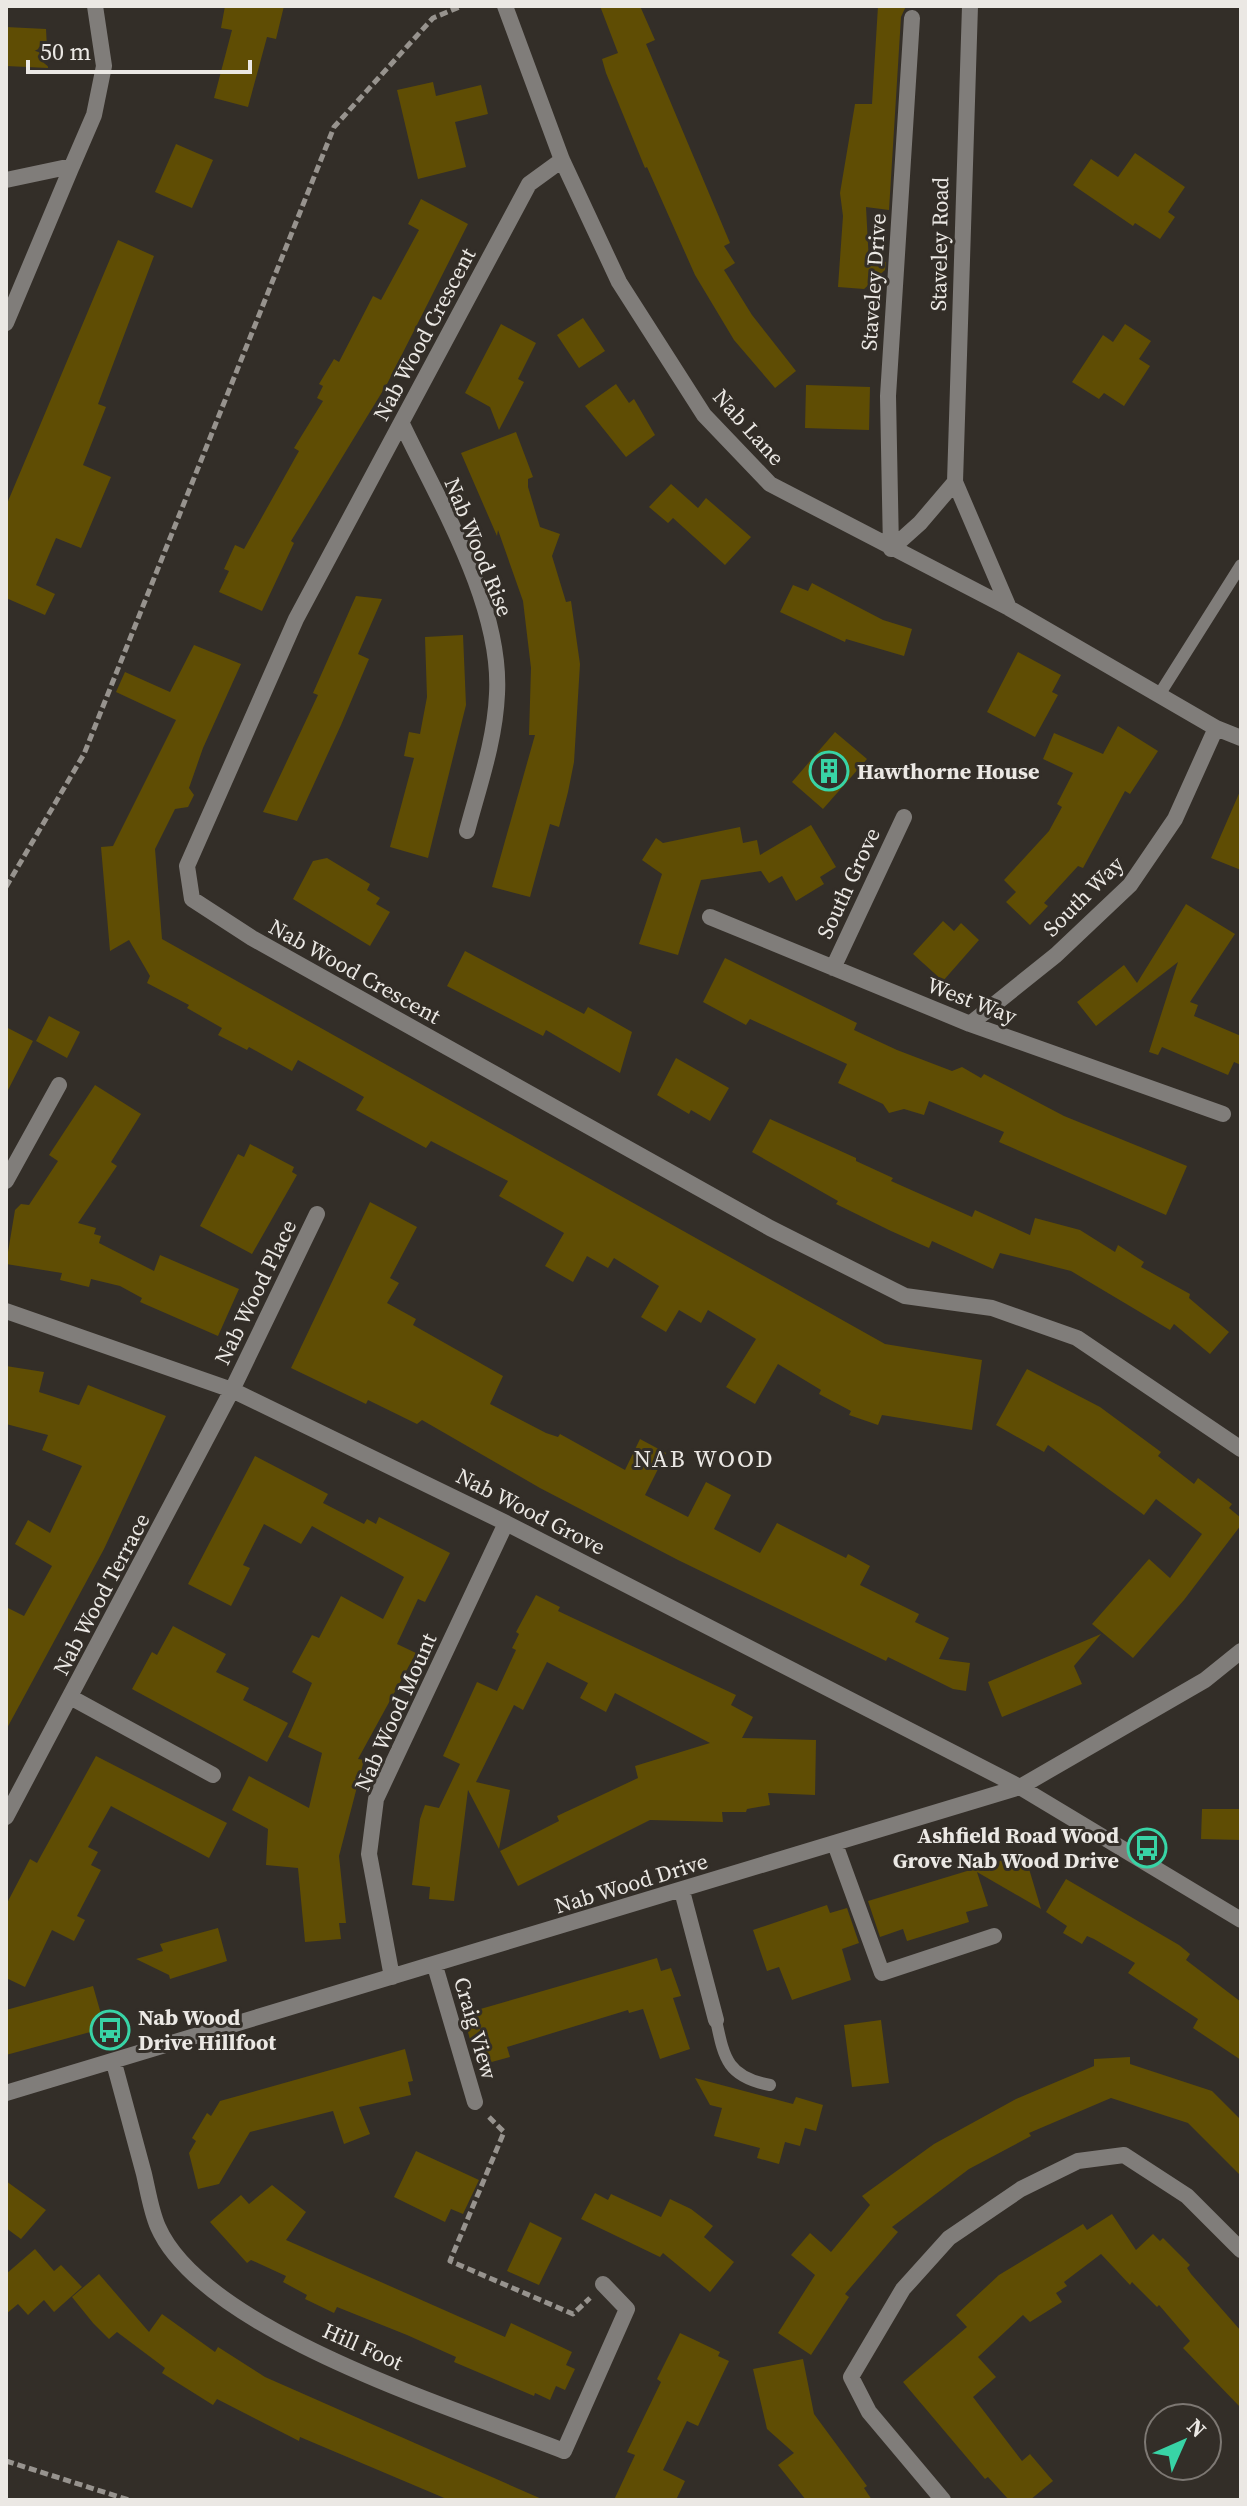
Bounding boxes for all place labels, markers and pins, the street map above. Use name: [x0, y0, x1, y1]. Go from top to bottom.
building icon: Hawthorne House: [808, 750, 850, 792]
place label: Hawthorne House: [857, 756, 1039, 786]
place label: Ashfield Road Wood Grove Nab Wood Drive: [893, 1820, 1119, 1875]
bus stop icon: Ashfield Road Wood Grove Nab Wood Drive: [1126, 1827, 1168, 1869]
place label: Nab Wood Drive Hillfoot: [138, 2002, 277, 2057]
bus stop icon: Nab Wood Drive Hillfoot: [89, 2009, 131, 2051]

